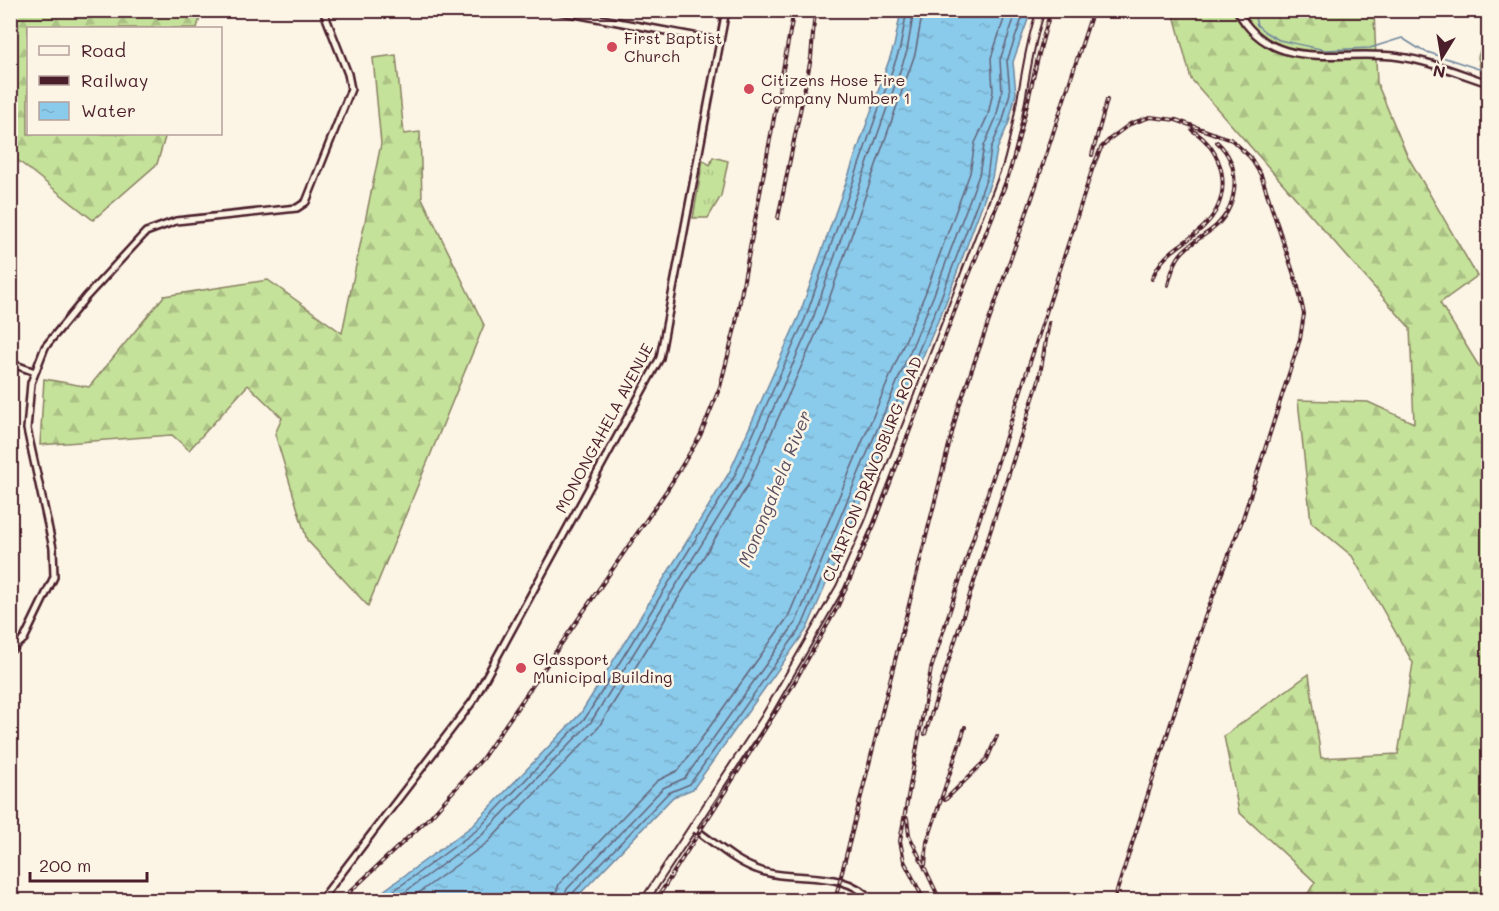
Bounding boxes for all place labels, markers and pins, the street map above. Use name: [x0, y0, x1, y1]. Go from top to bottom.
place label: First Baptist Church: [624, 27, 722, 66]
marker: First Baptist Church: [605, 40, 619, 54]
place label: Citizens Hose Fire Company Number 1: [761, 69, 911, 108]
marker: Citizens Hose Fire Company Number 1: [742, 82, 756, 96]
place label: Glassport Municipal Building: [533, 648, 672, 687]
marker: Glassport Municipal Building: [514, 661, 528, 675]

